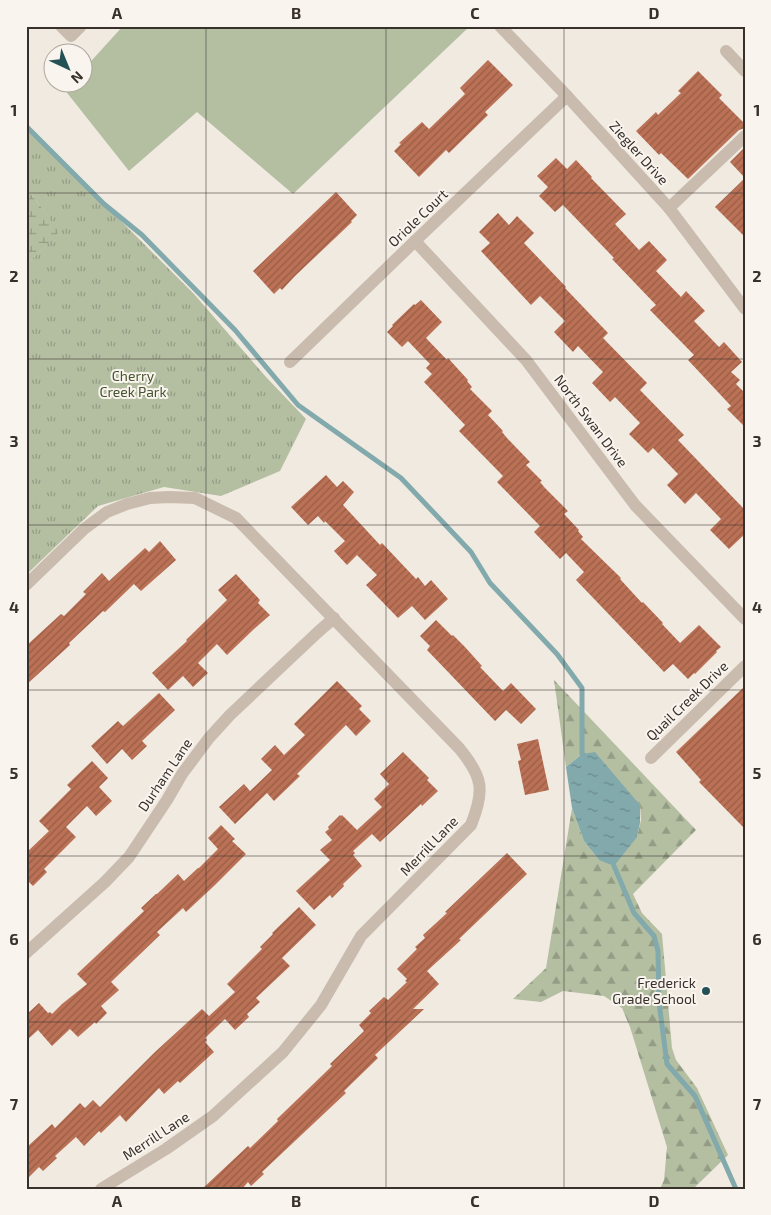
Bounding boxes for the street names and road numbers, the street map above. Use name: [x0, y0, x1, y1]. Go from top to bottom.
street label: Ziegler Drive: [606, 117, 672, 188]
street label: Oriole Court: [384, 185, 451, 250]
street label: North Swan Drive: [551, 371, 632, 470]
street label: Quail Creek Drive: [642, 657, 731, 744]
street label: Durham Lane: [134, 735, 195, 815]
street label: Merrill Lane: [396, 812, 461, 879]
street label: Merrill Lane: [119, 1108, 192, 1163]

